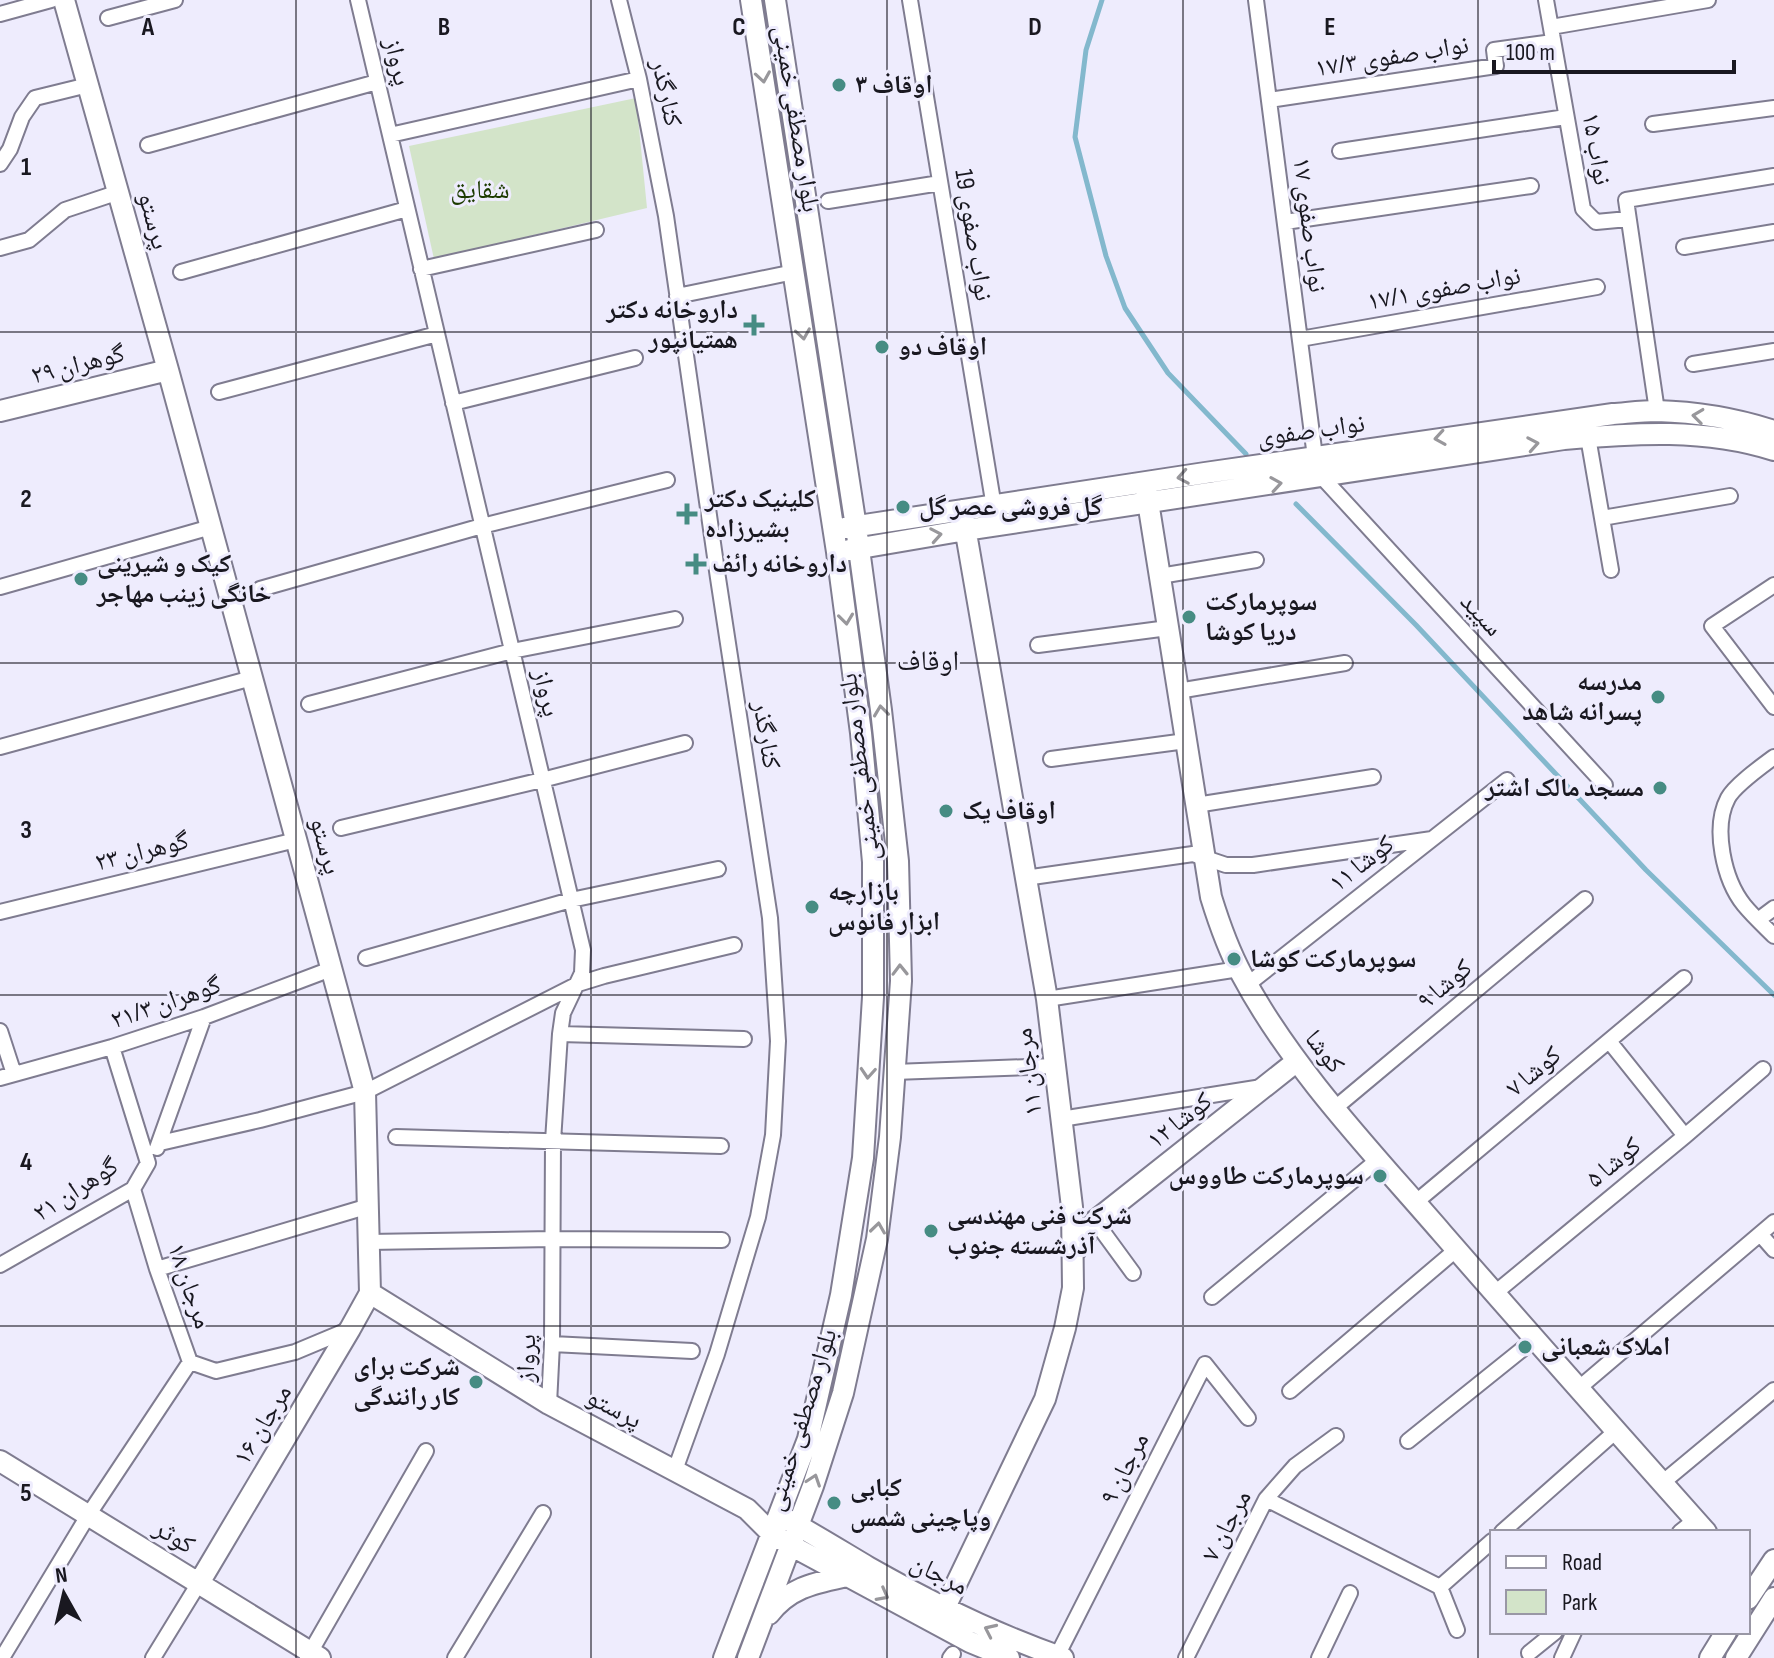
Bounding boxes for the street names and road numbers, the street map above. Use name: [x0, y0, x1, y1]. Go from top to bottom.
street label: بلوار مصطفی خمینی: [766, 23, 826, 215]
street label: نواب صفوی ۱۷/۳: [1313, 30, 1471, 84]
street label: پرواز: [376, 34, 417, 89]
street label: کنارگذر: [644, 55, 688, 130]
street label: نواب ۱۵: [1574, 110, 1618, 188]
street label: نواب صفوی ۱۷: [1285, 156, 1333, 294]
street label: نواب صفوی 19: [947, 167, 999, 303]
street label: پرستو: [131, 189, 175, 253]
street label: نواب صفوی ۱۷/۱: [1365, 260, 1523, 318]
street label: گوهران ۲۹: [28, 338, 128, 392]
street label: نواب صفوی: [1255, 408, 1367, 454]
street label: سپید: [1453, 587, 1509, 643]
street label: پرواز: [525, 665, 566, 720]
street label: بلوار مصطفی خمینی: [833, 671, 887, 863]
street label: کنارگذر: [745, 698, 787, 771]
street label: پرستو: [303, 814, 347, 878]
street label: گوهران ۲۳: [92, 825, 192, 879]
street label: کوشا ۱۱: [1323, 829, 1401, 899]
street label: کوشا ۹: [1411, 953, 1479, 1017]
street label: گوهران ۲۱/۳: [107, 970, 226, 1036]
street label: کوشا: [1297, 1024, 1351, 1080]
street label: مرجان ۱۱: [1008, 1026, 1050, 1118]
street label: کوشا ۷: [1500, 1040, 1568, 1104]
street label: کوشا ۱۲: [1141, 1086, 1219, 1156]
street label: کوشا ۵: [1580, 1131, 1648, 1195]
street label: گوهران ۲۱: [27, 1151, 125, 1229]
street label: مرجان ۱۸: [160, 1239, 218, 1333]
street label: بلوار مصطفی خمینی: [760, 1325, 844, 1515]
street label: پرواز: [511, 1334, 543, 1383]
street label: مرجان ۱۶: [227, 1379, 299, 1471]
street label: پرستو: [581, 1382, 647, 1436]
street label: مرجان ۹: [1094, 1428, 1156, 1510]
street label: مرجان ۷: [1195, 1485, 1259, 1567]
street label: کوثر: [147, 1512, 200, 1561]
street label: مرجان: [905, 1547, 973, 1603]

